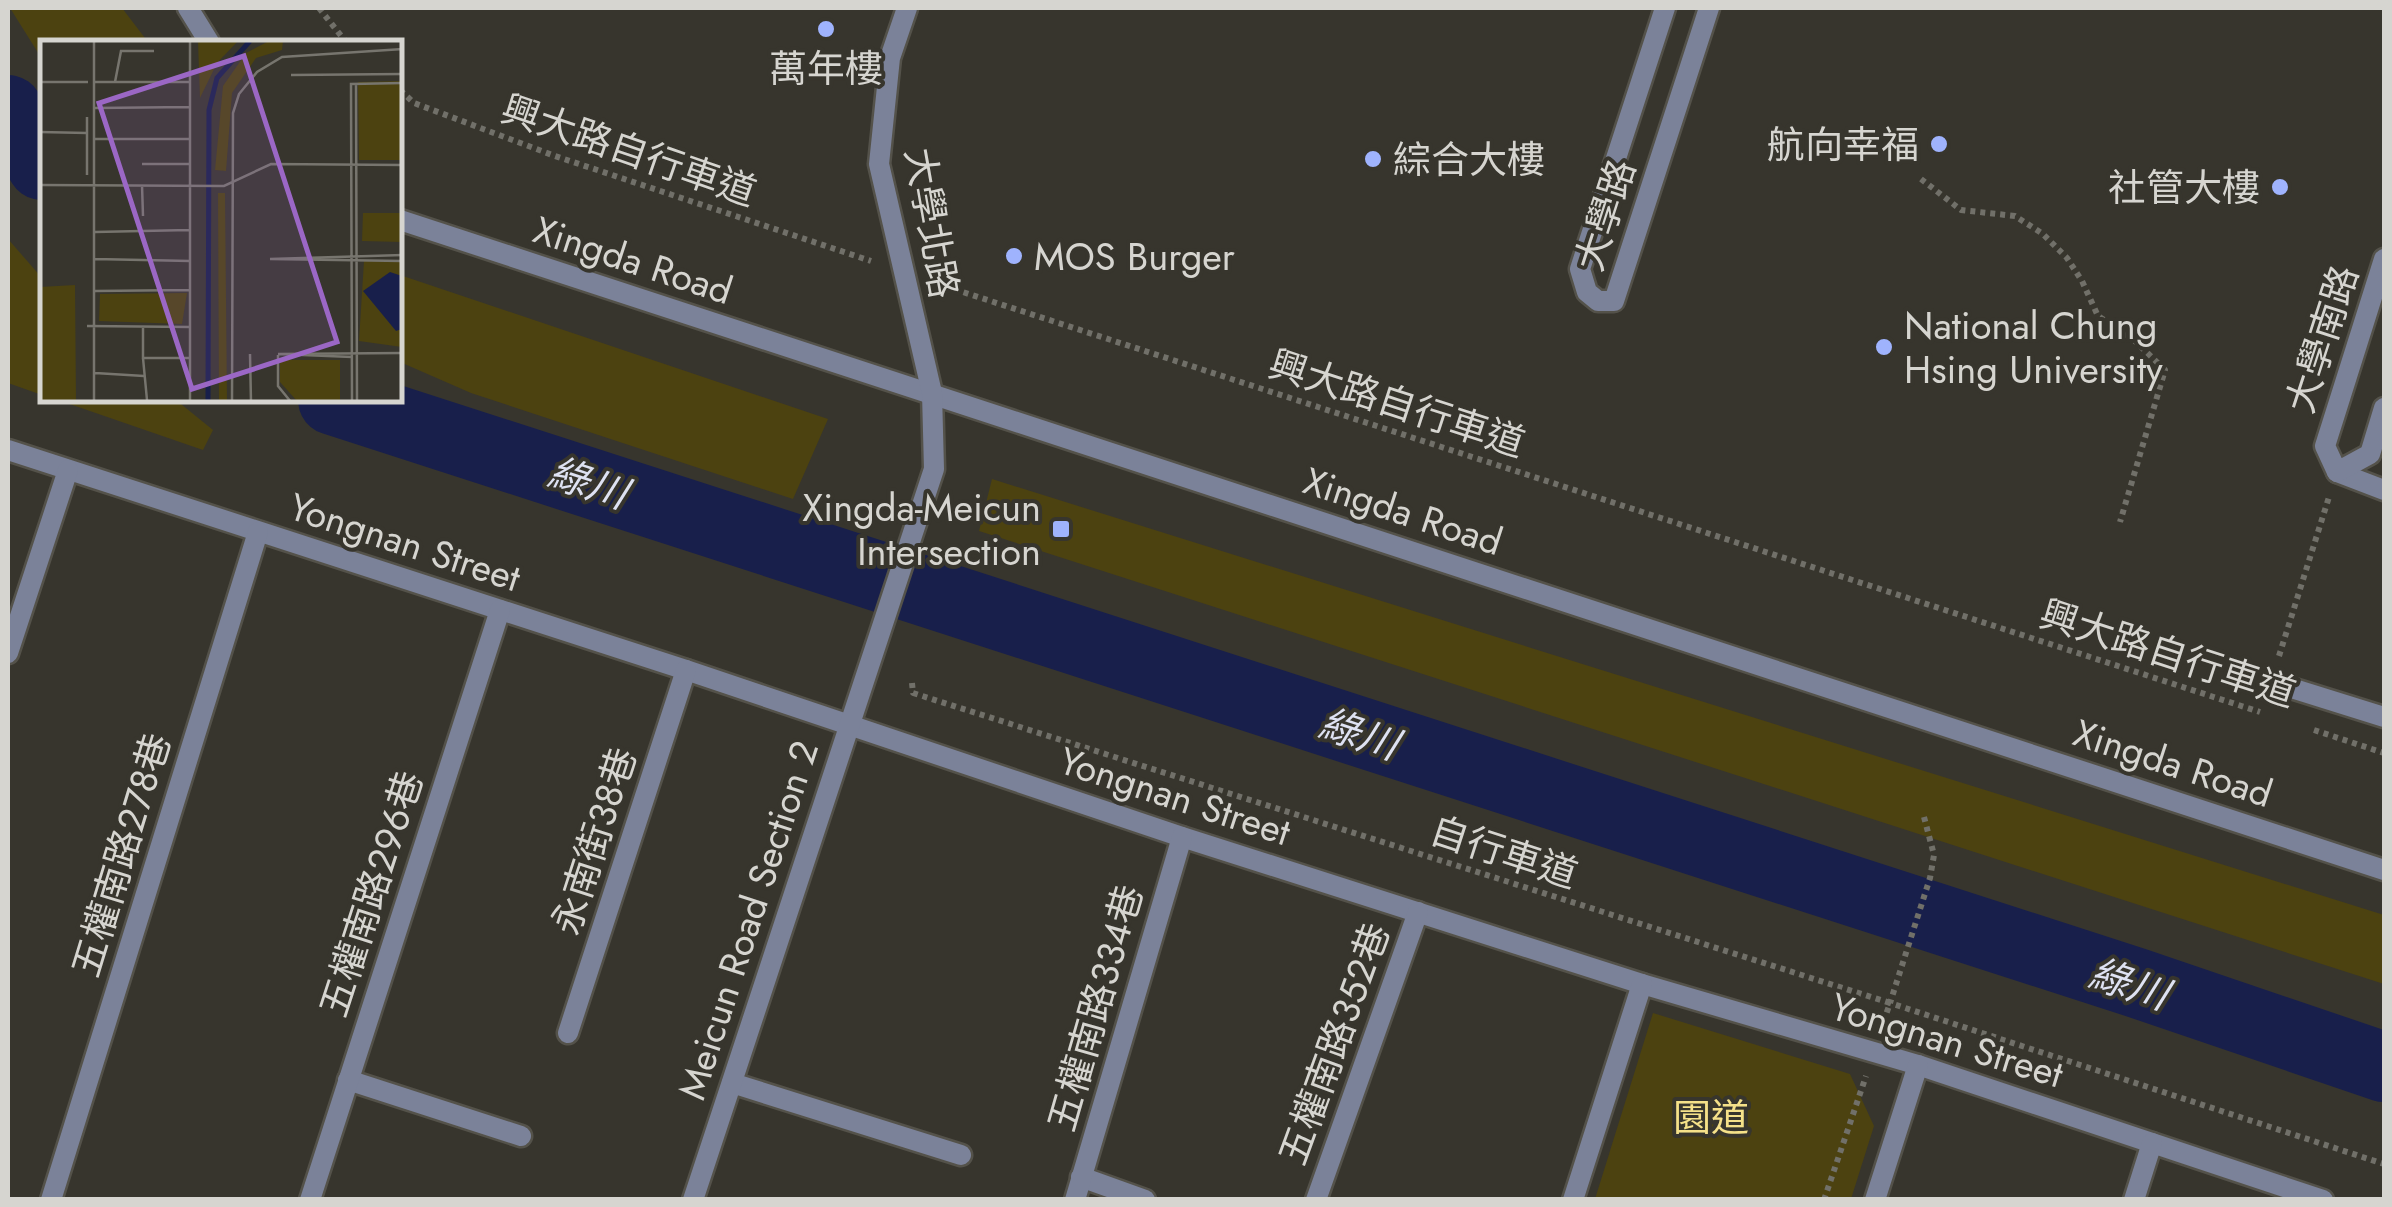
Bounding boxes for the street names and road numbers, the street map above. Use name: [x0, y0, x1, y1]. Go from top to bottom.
street label: 興大路自行車道: [494, 81, 764, 219]
street label: 大學北路: [892, 143, 972, 303]
street label: 大學路: [1561, 152, 1649, 278]
street label: Xingda Road: [527, 202, 739, 318]
street label: 大學南路: [2272, 258, 2372, 420]
street label: 興大路自行車道: [1262, 336, 1532, 470]
street label: Xingda Road: [1297, 453, 1509, 569]
street label: Yongnan Street: [282, 479, 528, 605]
street label: 興大路自行車道: [2033, 586, 2303, 720]
street label: Xingda Road: [2067, 705, 2279, 821]
street label: 五權南路278巷: [58, 726, 184, 984]
street label: Meicun Road Section 2: [664, 733, 832, 1107]
street label: Yongnan Street: [1052, 733, 1298, 859]
street label: 永南街38巷: [538, 740, 650, 942]
street label: 五權南路296巷: [305, 764, 437, 1024]
street label: 自行車道: [1423, 802, 1585, 902]
street label: 五權南路334巷: [1034, 879, 1156, 1137]
street label: 五權南路352巷: [1265, 915, 1403, 1173]
street label: Yongnan Street: [1824, 979, 2070, 1101]

